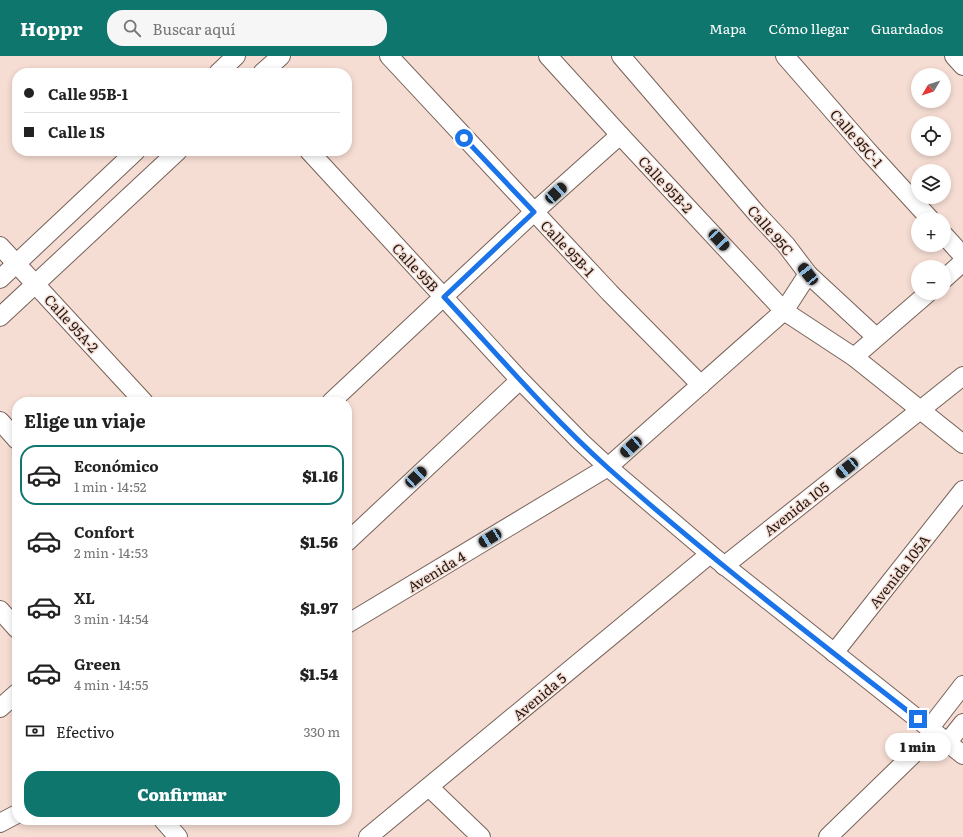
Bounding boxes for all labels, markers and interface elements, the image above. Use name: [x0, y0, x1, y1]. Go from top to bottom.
search box: [107, 10, 387, 46]
text: Hoppr: [20, 14, 83, 42]
icon: search: [121, 17, 143, 39]
text: Buscar aquí: [153, 17, 236, 40]
text: Mapa: [709, 18, 746, 38]
text: Cómo llegar: [768, 18, 849, 38]
text: Guardados: [871, 18, 943, 38]
north arrow: [911, 68, 951, 108]
map controls: [911, 68, 951, 300]
text: Calle 95B-1: [48, 82, 128, 105]
street label: Calle 95C-1: [826, 105, 888, 172]
button: locate: [911, 116, 951, 156]
text: Calle 1S: [48, 120, 105, 143]
route start: [455, 129, 473, 147]
street label: Calle 95B-2: [634, 151, 698, 217]
button: layers: [911, 164, 951, 204]
car: [543, 181, 569, 205]
street label: Calle 95C: [744, 201, 799, 260]
button: +: [911, 212, 951, 252]
street label: Calle 95B-1: [537, 215, 600, 281]
car: [706, 227, 732, 253]
street label: Calle 95B: [388, 238, 444, 296]
button: −: [911, 260, 951, 300]
car: [796, 261, 820, 287]
street label: Calle 95A-2: [40, 289, 104, 357]
text: Elige un viaje: [24, 407, 146, 434]
car: [618, 435, 644, 459]
text: Económico: [74, 454, 159, 477]
car: [834, 456, 860, 480]
icon: car: [26, 457, 62, 493]
text: $1.16: [302, 464, 338, 487]
car: [403, 464, 429, 490]
street label: Avenida 105: [759, 476, 833, 540]
text: 1 min · 14:52: [74, 477, 146, 496]
text: Confort: [74, 520, 134, 543]
icon: car: [26, 523, 62, 559]
car: [477, 527, 503, 549]
text: $1.56: [300, 530, 338, 553]
street label: Avenida 105A: [864, 530, 934, 612]
text: 2 min · 14:53: [74, 543, 148, 562]
street label: Avenida 4: [403, 546, 469, 596]
text: XL: [74, 586, 95, 609]
icon: car: [26, 589, 62, 625]
text: $1.97: [300, 596, 338, 619]
text: 3 min · 14:54: [74, 609, 149, 628]
text: Green: [74, 652, 121, 675]
icon: car: [26, 655, 62, 691]
text: $1.54: [300, 662, 338, 685]
street label: Avenida 5: [508, 668, 570, 724]
text: 4 min · 14:55: [74, 675, 148, 694]
route end: [909, 710, 927, 728]
icon: cash: [24, 720, 46, 742]
text: Efectivo: [56, 720, 114, 743]
text: 330 m: [304, 722, 340, 741]
callout: 1 min: [885, 733, 951, 761]
text: 1 min: [900, 737, 936, 756]
button: Confirmar: [24, 771, 340, 817]

